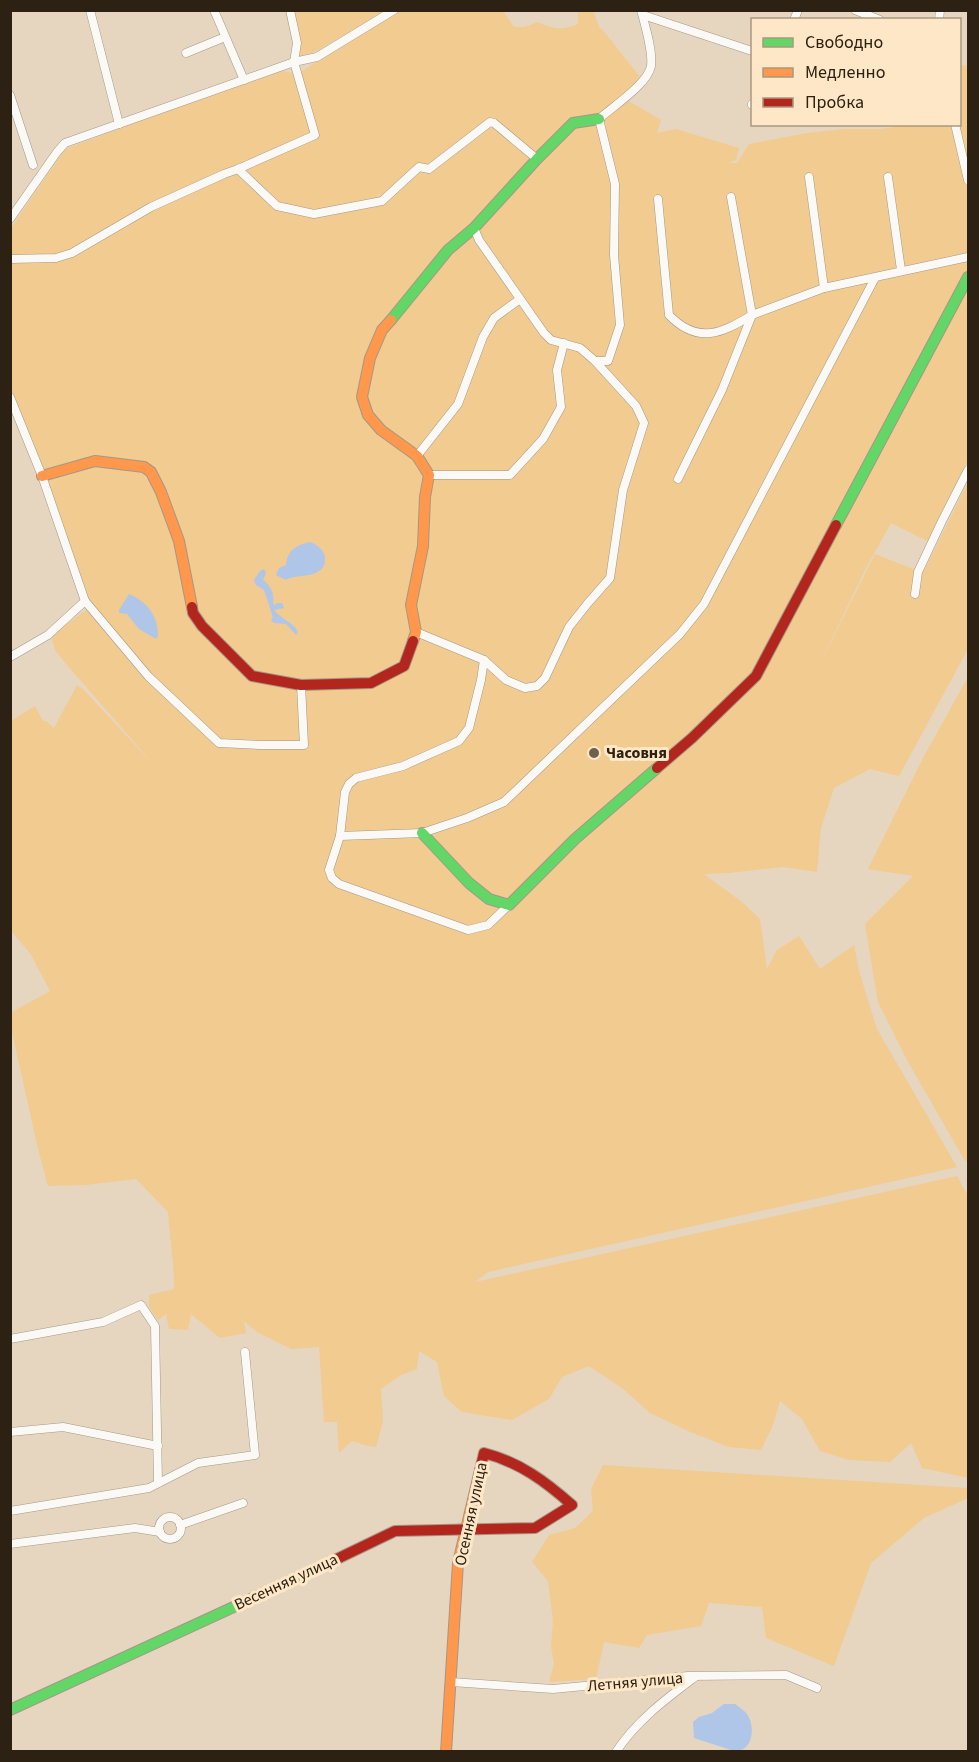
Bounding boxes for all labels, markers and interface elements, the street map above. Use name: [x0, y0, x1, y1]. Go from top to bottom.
legend: [751, 18, 961, 126]
text: Свободно: [805, 30, 883, 55]
text: Медленно: [805, 60, 885, 85]
text: Пробка: [805, 90, 864, 115]
place label: Часовня: [606, 742, 667, 764]
marker: Часовня: [587, 746, 601, 760]
street label: Осенняя улица: [449, 1460, 493, 1568]
street label: Весенняя улица: [231, 1548, 341, 1616]
street label: Летняя улица: [586, 1667, 684, 1697]

